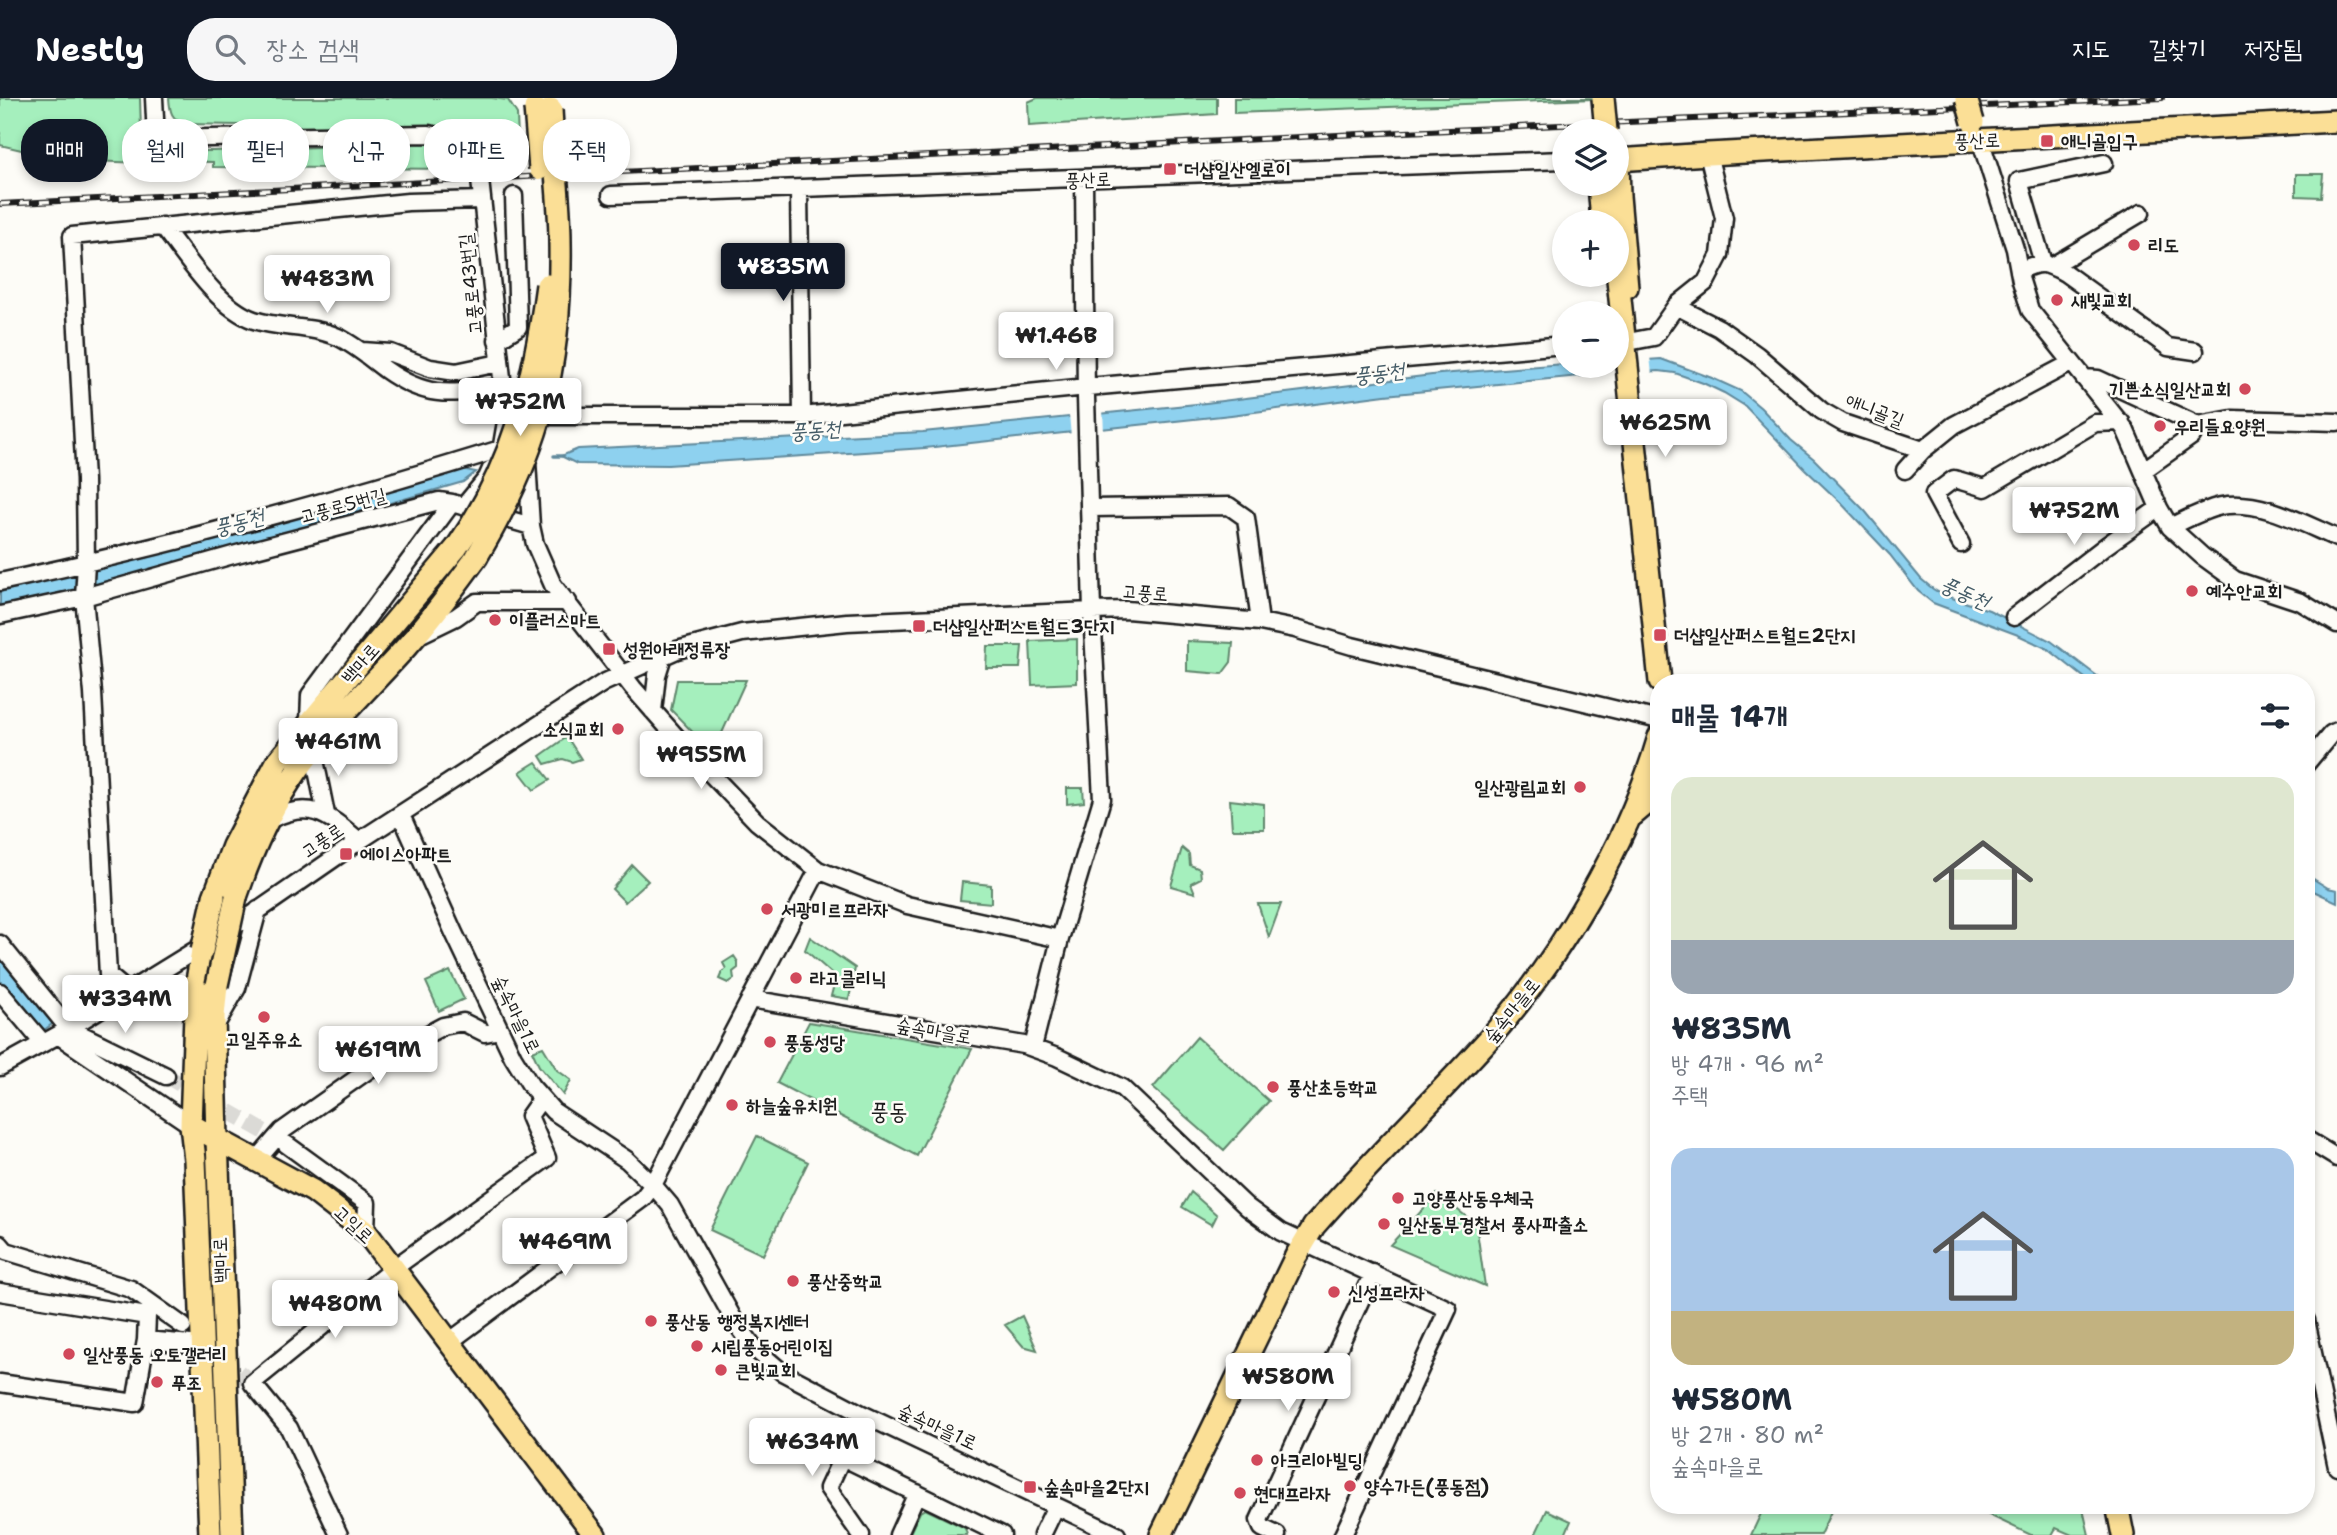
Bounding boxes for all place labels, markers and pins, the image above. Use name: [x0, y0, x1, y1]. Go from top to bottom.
place label: 애니골입구: [2061, 129, 2137, 154]
marker: 애니골입구: [2039, 133, 2055, 149]
place label: 더샵일산엘로이: [1184, 157, 1291, 182]
marker: 더샵일산엘로이: [1162, 161, 1178, 177]
place label: 리도: [2148, 233, 2179, 258]
marker: 리도: [2126, 237, 2142, 253]
pin: ₩835M: [734, 244, 832, 303]
pin: ₩483M: [278, 256, 376, 315]
place label: 새빛교회: [2070, 288, 2132, 313]
marker: 새빛교회: [2049, 292, 2065, 308]
pin: ₩1.46B: [999, 313, 1113, 372]
place label: 기쁜소식일산교회: [2109, 377, 2231, 402]
pin: ₩752M: [471, 378, 569, 438]
marker: 기쁜소식일산교회: [2237, 381, 2253, 397]
pin: ₩625M: [1616, 400, 1714, 459]
place label: 우리들요양원: [2174, 414, 2266, 439]
marker: 우리들요양원: [2152, 418, 2168, 434]
pin: ₩752M: [2025, 488, 2123, 547]
place label: 예수안교회: [2206, 579, 2282, 604]
marker: 예수안교회: [2184, 583, 2200, 599]
place label: 이플러스마트: [509, 608, 601, 633]
marker: 이플러스마트: [487, 612, 503, 628]
place label: 더샵일산퍼스트월드3단지: [933, 614, 1114, 639]
marker: 더샵일산퍼스트월드3단지: [911, 618, 927, 634]
place label: 더샵일산퍼스트월드2단지: [1674, 623, 1855, 648]
marker: 더샵일산퍼스트월드2단지: [1652, 627, 1668, 643]
place label: 성원아래정류장: [623, 637, 731, 662]
marker: 성원아래정류장: [601, 641, 617, 657]
place label: 소식교회: [543, 717, 604, 742]
pin: ₩461M: [289, 718, 387, 778]
marker: 소식교회: [610, 721, 626, 737]
pin: ₩955M: [652, 732, 750, 791]
place label: 일산광림교회: [1474, 775, 1566, 800]
marker: 일산광림교회: [1572, 779, 1588, 795]
place label: 에이스아파트: [360, 842, 452, 867]
marker: 에이스아파트: [338, 846, 354, 862]
place label: 서광미르프라자: [781, 897, 889, 922]
marker: 서광미르프라자: [759, 901, 775, 917]
place label: 라고클리닉: [810, 966, 886, 991]
marker: 라고클리닉: [788, 970, 804, 986]
pin: ₩334M: [76, 976, 174, 1035]
marker: 고일주유소: [256, 1009, 272, 1025]
pin: ₩619M: [329, 1026, 427, 1086]
place label: 고일주유소: [226, 1027, 302, 1052]
place label: 풍동성당: [784, 1030, 846, 1055]
marker: 풍동성당: [762, 1034, 778, 1050]
place label: 풍산초등학교: [1287, 1075, 1379, 1100]
marker: 풍산초등학교: [1265, 1079, 1281, 1095]
place label: 하늘숲유치원: [746, 1093, 838, 1118]
marker: 하늘숲유치원: [724, 1097, 740, 1113]
place label: 고양풍산동우체국: [1412, 1186, 1534, 1211]
marker: 고양풍산동우체국: [1390, 1190, 1406, 1206]
place label: 일산동부경찰서 풍사파출소: [1398, 1212, 1588, 1237]
marker: 일산동부경찰서 풍사파출소: [1376, 1216, 1392, 1232]
pin: ₩469M: [516, 1218, 614, 1278]
place label: 풍산중학교: [807, 1269, 883, 1294]
marker: 풍산중학교: [785, 1273, 801, 1289]
pin: ₩480M: [286, 1280, 384, 1340]
place label: 신성프라자: [1348, 1280, 1425, 1305]
marker: 신성프라자: [1326, 1284, 1342, 1300]
place label: 풍산동 행정복지센터: [665, 1309, 809, 1334]
marker: 풍산동 행정복지센터: [643, 1313, 659, 1329]
place label: 시립풍동어린이집: [711, 1334, 833, 1359]
marker: 시립풍동어린이집: [689, 1338, 705, 1354]
place label: 일산풍동 오토갤러리: [83, 1342, 227, 1367]
marker: 일산풍동 오토갤러리: [61, 1346, 77, 1362]
pin: ₩580M: [1239, 1354, 1337, 1413]
place label: 큰빛교회: [735, 1358, 796, 1383]
marker: 큰빛교회: [713, 1362, 729, 1378]
place label: 푸조: [171, 1370, 202, 1395]
marker: 푸조: [149, 1374, 165, 1390]
pin: ₩634M: [763, 1418, 861, 1478]
place label: 아크리아빌딩: [1271, 1448, 1363, 1473]
marker: 아크리아빌딩: [1249, 1452, 1265, 1468]
place label: 양수가든(풍동점): [1364, 1474, 1489, 1499]
place label: 숲속마을2단지: [1044, 1475, 1149, 1500]
marker: 양수가든(풍동점): [1342, 1478, 1358, 1494]
marker: 숲속마을2단지: [1022, 1479, 1038, 1495]
place label: 현대프라자: [1254, 1481, 1331, 1506]
marker: 현대프라자: [1232, 1485, 1248, 1501]

